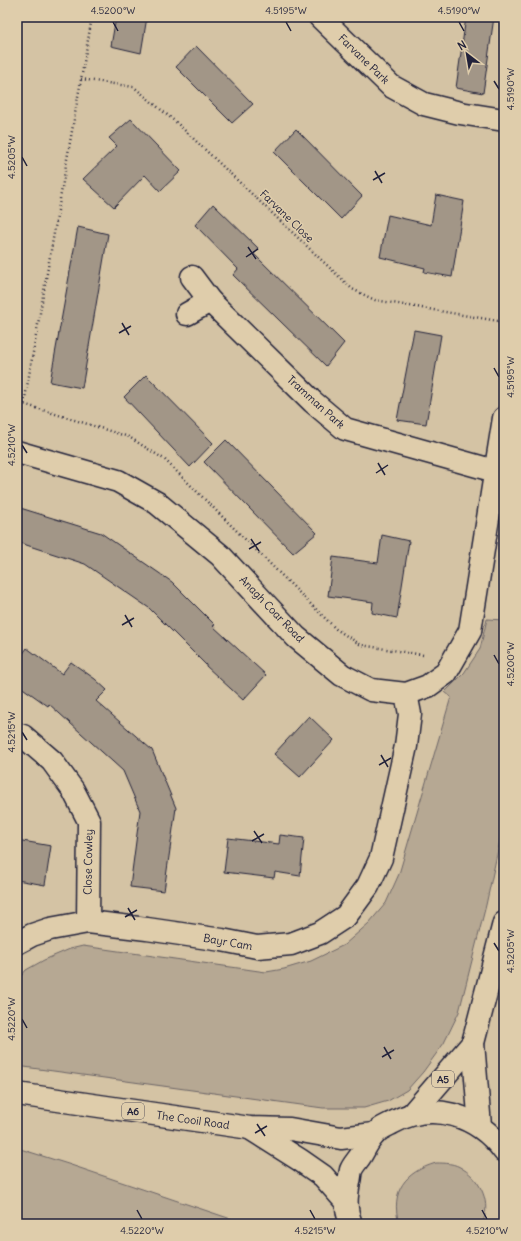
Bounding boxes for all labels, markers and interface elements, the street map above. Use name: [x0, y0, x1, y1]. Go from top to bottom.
text: 4.5200°W: [91, 4, 135, 17]
text: 4.5195°W: [265, 4, 307, 17]
text: 4.5190°W: [438, 4, 480, 17]
street label: Farvane Park: [336, 31, 393, 87]
north arrow: [447, 34, 487, 74]
text: N: [455, 37, 469, 53]
text: 4.5190°W: [504, 68, 517, 110]
text: 4.5205°W: [5, 135, 18, 179]
street label: Farvane Close: [257, 187, 317, 245]
text: 4.5195°W: [504, 356, 517, 398]
street label: Tramman Park: [284, 372, 348, 432]
text: 4.5210°W: [5, 424, 18, 466]
street label: Anagh Coar Road: [237, 573, 308, 646]
text: 4.5200°W: [504, 642, 517, 686]
text: 4.5215°W: [5, 711, 18, 753]
street label: Close Cowley: [80, 829, 96, 895]
text: 4.5205°W: [504, 929, 517, 973]
street label: Bayr Cam: [202, 931, 254, 953]
text: 4.5220°W: [5, 997, 18, 1041]
road number: A5: [432, 1071, 454, 1087]
road number: A6: [122, 1103, 144, 1119]
street label: The Cooil Road: [156, 1108, 231, 1132]
text: 4.5220°W: [120, 1224, 164, 1237]
text: 4.5215°W: [294, 1224, 336, 1237]
text: 4.5210°W: [466, 1224, 508, 1237]

